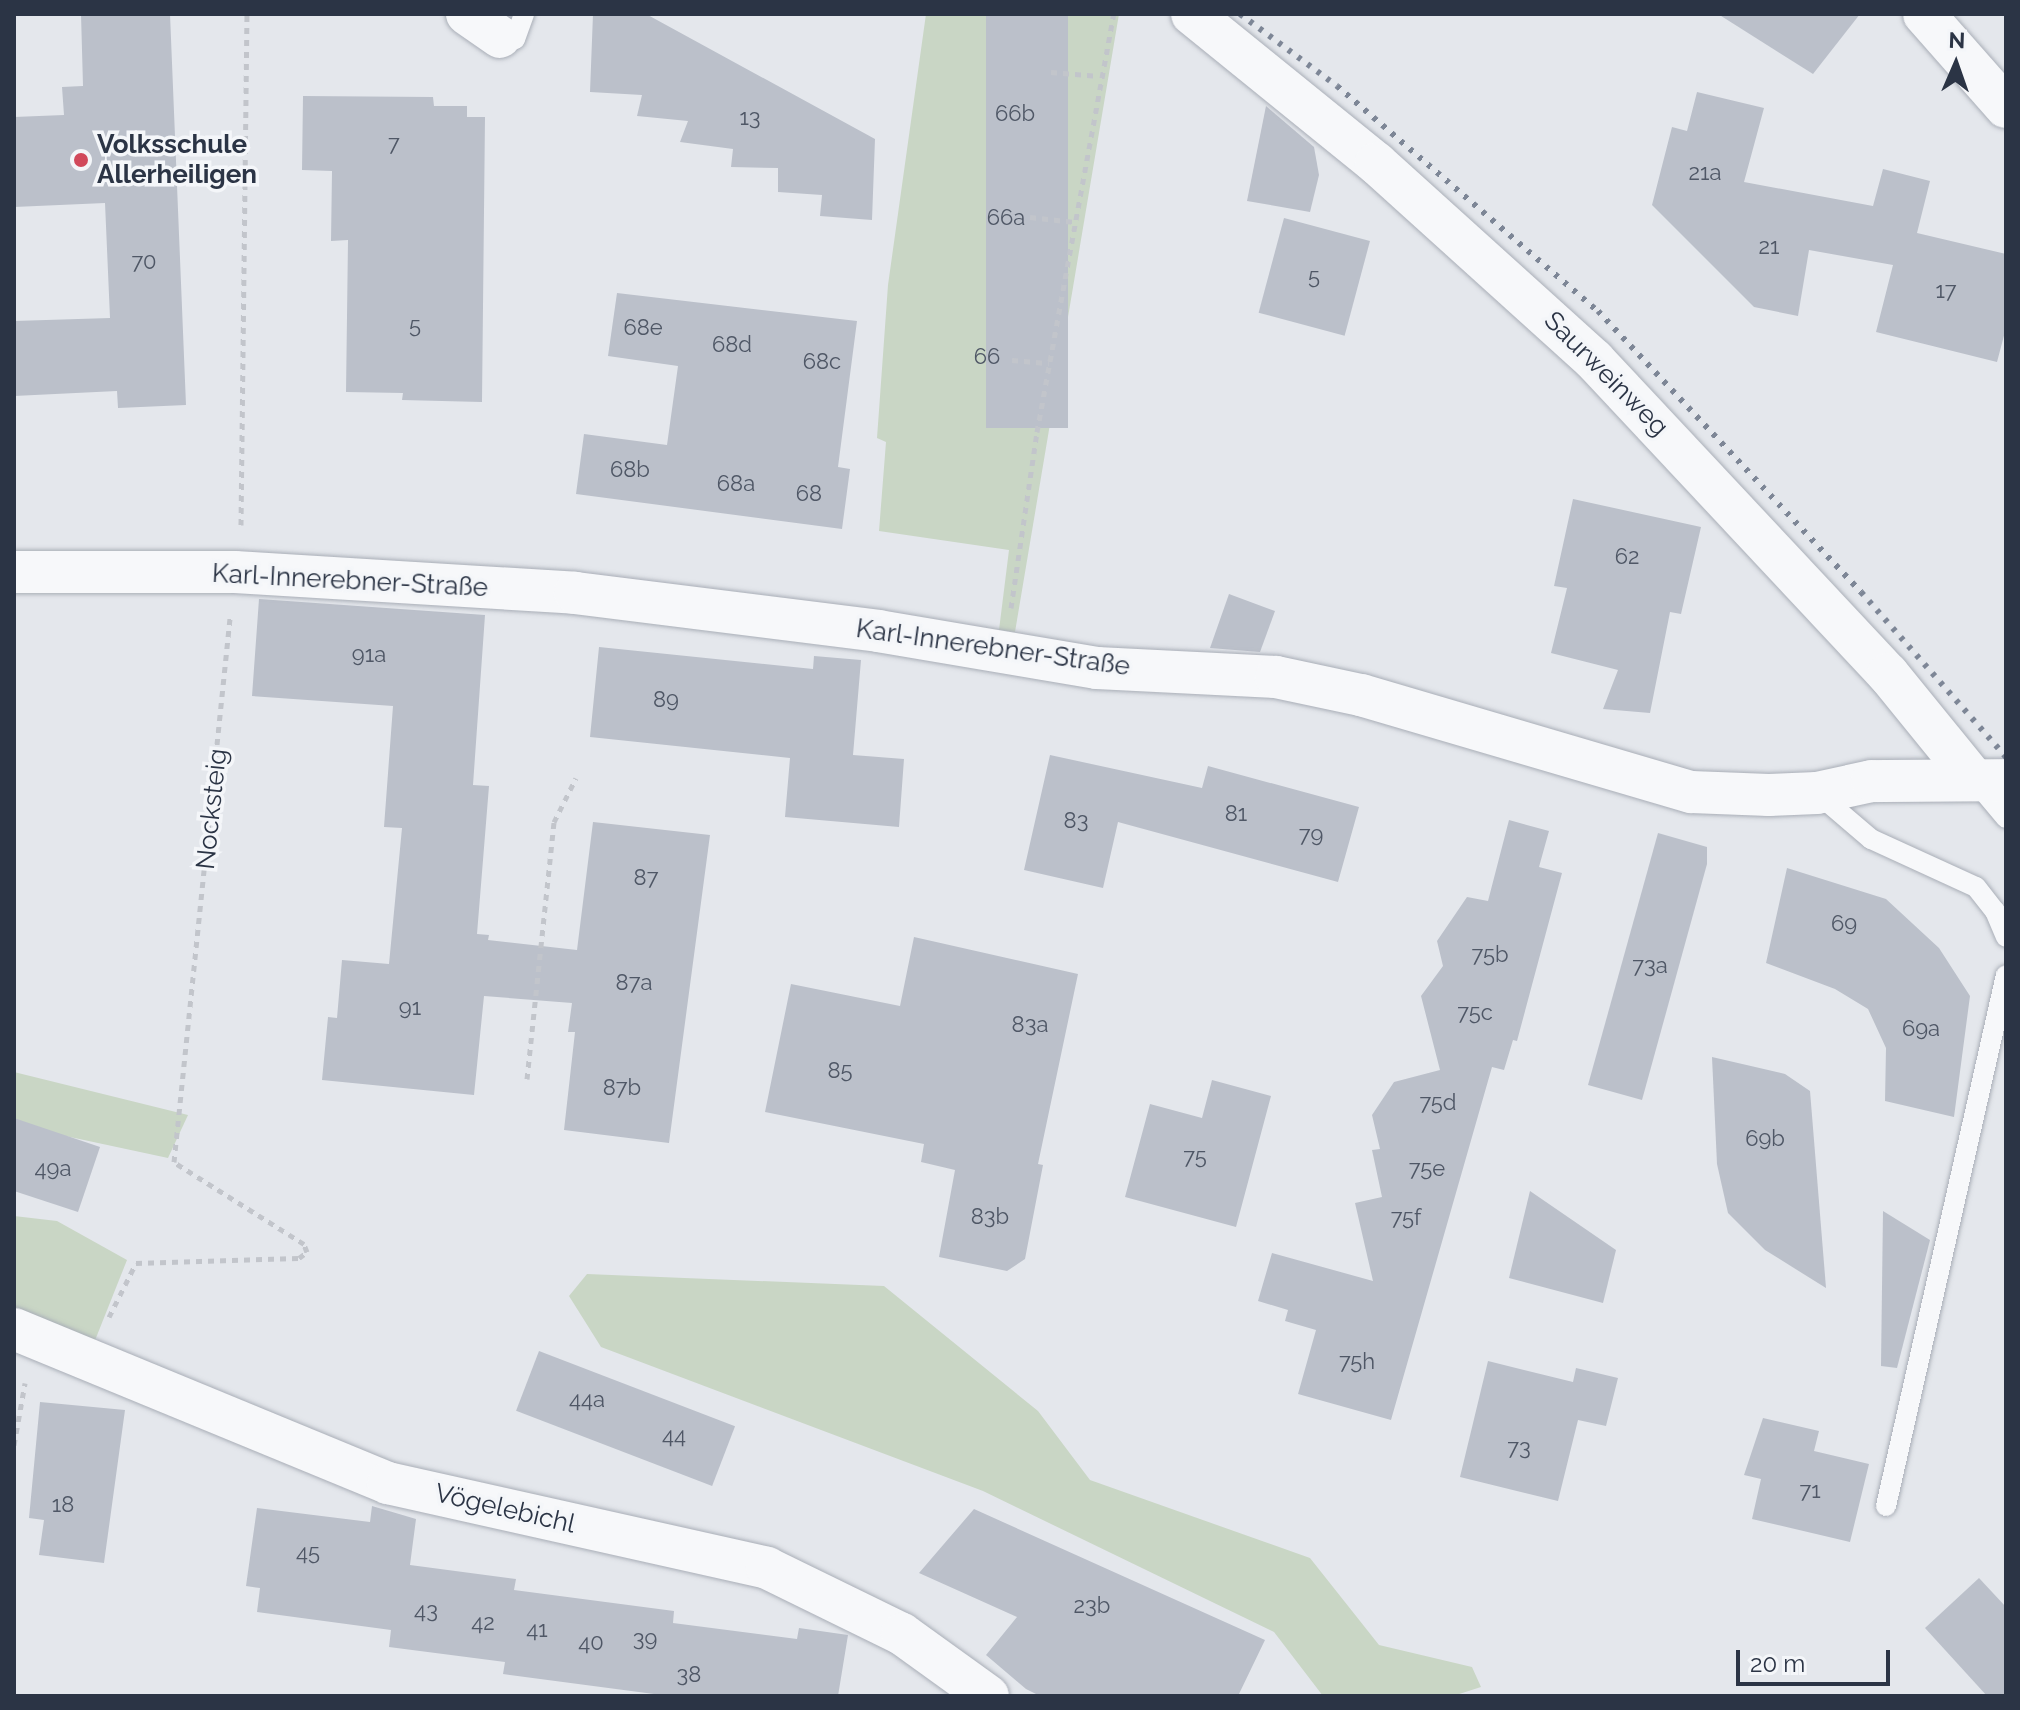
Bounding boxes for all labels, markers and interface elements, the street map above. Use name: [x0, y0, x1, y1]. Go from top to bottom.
north arrow: [1916, 24, 1996, 104]
text: N: [1948, 27, 1966, 53]
house number: 66b: [995, 101, 1035, 127]
house number: 13: [739, 105, 761, 131]
place label: Volksschule Allerheiligen: [97, 129, 257, 190]
house number: 7: [388, 131, 400, 157]
marker: Volksschule Allerheiligen: [72, 151, 90, 169]
house number: 21a: [1689, 160, 1721, 186]
house number: 66a: [987, 205, 1025, 231]
house number: 21: [1759, 234, 1779, 260]
house number: 70: [131, 249, 157, 275]
house number: 5: [1308, 264, 1320, 290]
house number: 17: [1935, 278, 1957, 304]
street label: Saurweinweg: [1537, 305, 1675, 443]
house number: 5: [409, 313, 421, 339]
house number: 68e: [623, 315, 663, 341]
house number: 68d: [712, 332, 752, 358]
house number: 66: [974, 344, 1000, 370]
house number: 68c: [803, 349, 841, 375]
house number: 68b: [610, 457, 650, 483]
house number: 68a: [717, 471, 755, 497]
house number: 68: [796, 481, 822, 507]
house number: 62: [1615, 544, 1639, 570]
street label: Karl-Innerebner-Straße: [211, 558, 489, 604]
street label: Karl-Innerebner-Straße: [854, 613, 1132, 683]
house number: 91a: [352, 642, 386, 668]
house number: 89: [653, 687, 679, 713]
street label: Nocksteig: [190, 747, 234, 871]
house number: 81: [1225, 801, 1247, 827]
house number: 83: [1064, 808, 1088, 834]
house number: 79: [1299, 822, 1323, 848]
house number: 87: [634, 865, 658, 891]
house number: 69: [1831, 911, 1857, 937]
house number: 75b: [1472, 942, 1508, 968]
house number: 73a: [1632, 953, 1668, 979]
house number: 87a: [616, 970, 652, 996]
house number: 91: [399, 995, 421, 1021]
house number: 75c: [1457, 1000, 1493, 1026]
house number: 83a: [1012, 1012, 1048, 1038]
house number: 69a: [1902, 1016, 1940, 1042]
house number: 85: [827, 1058, 853, 1084]
house number: 87b: [603, 1075, 641, 1101]
house number: 75d: [1419, 1090, 1457, 1116]
house number: 69b: [1745, 1126, 1785, 1152]
house number: 75: [1183, 1144, 1207, 1170]
house number: 49a: [35, 1156, 71, 1182]
house number: 75e: [1409, 1156, 1445, 1182]
house number: 83b: [971, 1204, 1009, 1230]
house number: 75f: [1391, 1205, 1421, 1231]
house number: 75h: [1339, 1349, 1375, 1375]
house number: 44a: [569, 1387, 605, 1413]
house number: 44: [662, 1423, 686, 1449]
house number: 73: [1507, 1435, 1531, 1461]
street label: Vögelebichl: [432, 1478, 578, 1540]
house number: 71: [1799, 1478, 1821, 1504]
house number: 18: [52, 1492, 74, 1518]
house number: 45: [296, 1540, 320, 1566]
house number: 23b: [1074, 1593, 1110, 1619]
house number: 43: [414, 1598, 438, 1624]
house number: 42: [471, 1610, 495, 1636]
house number: 41: [526, 1617, 548, 1643]
house number: 39: [633, 1626, 657, 1652]
house number: 40: [578, 1630, 604, 1656]
scale bar: [1740, 1634, 1894, 1684]
text: 20 m: [1750, 1649, 1805, 1678]
house number: 38: [677, 1662, 701, 1688]

